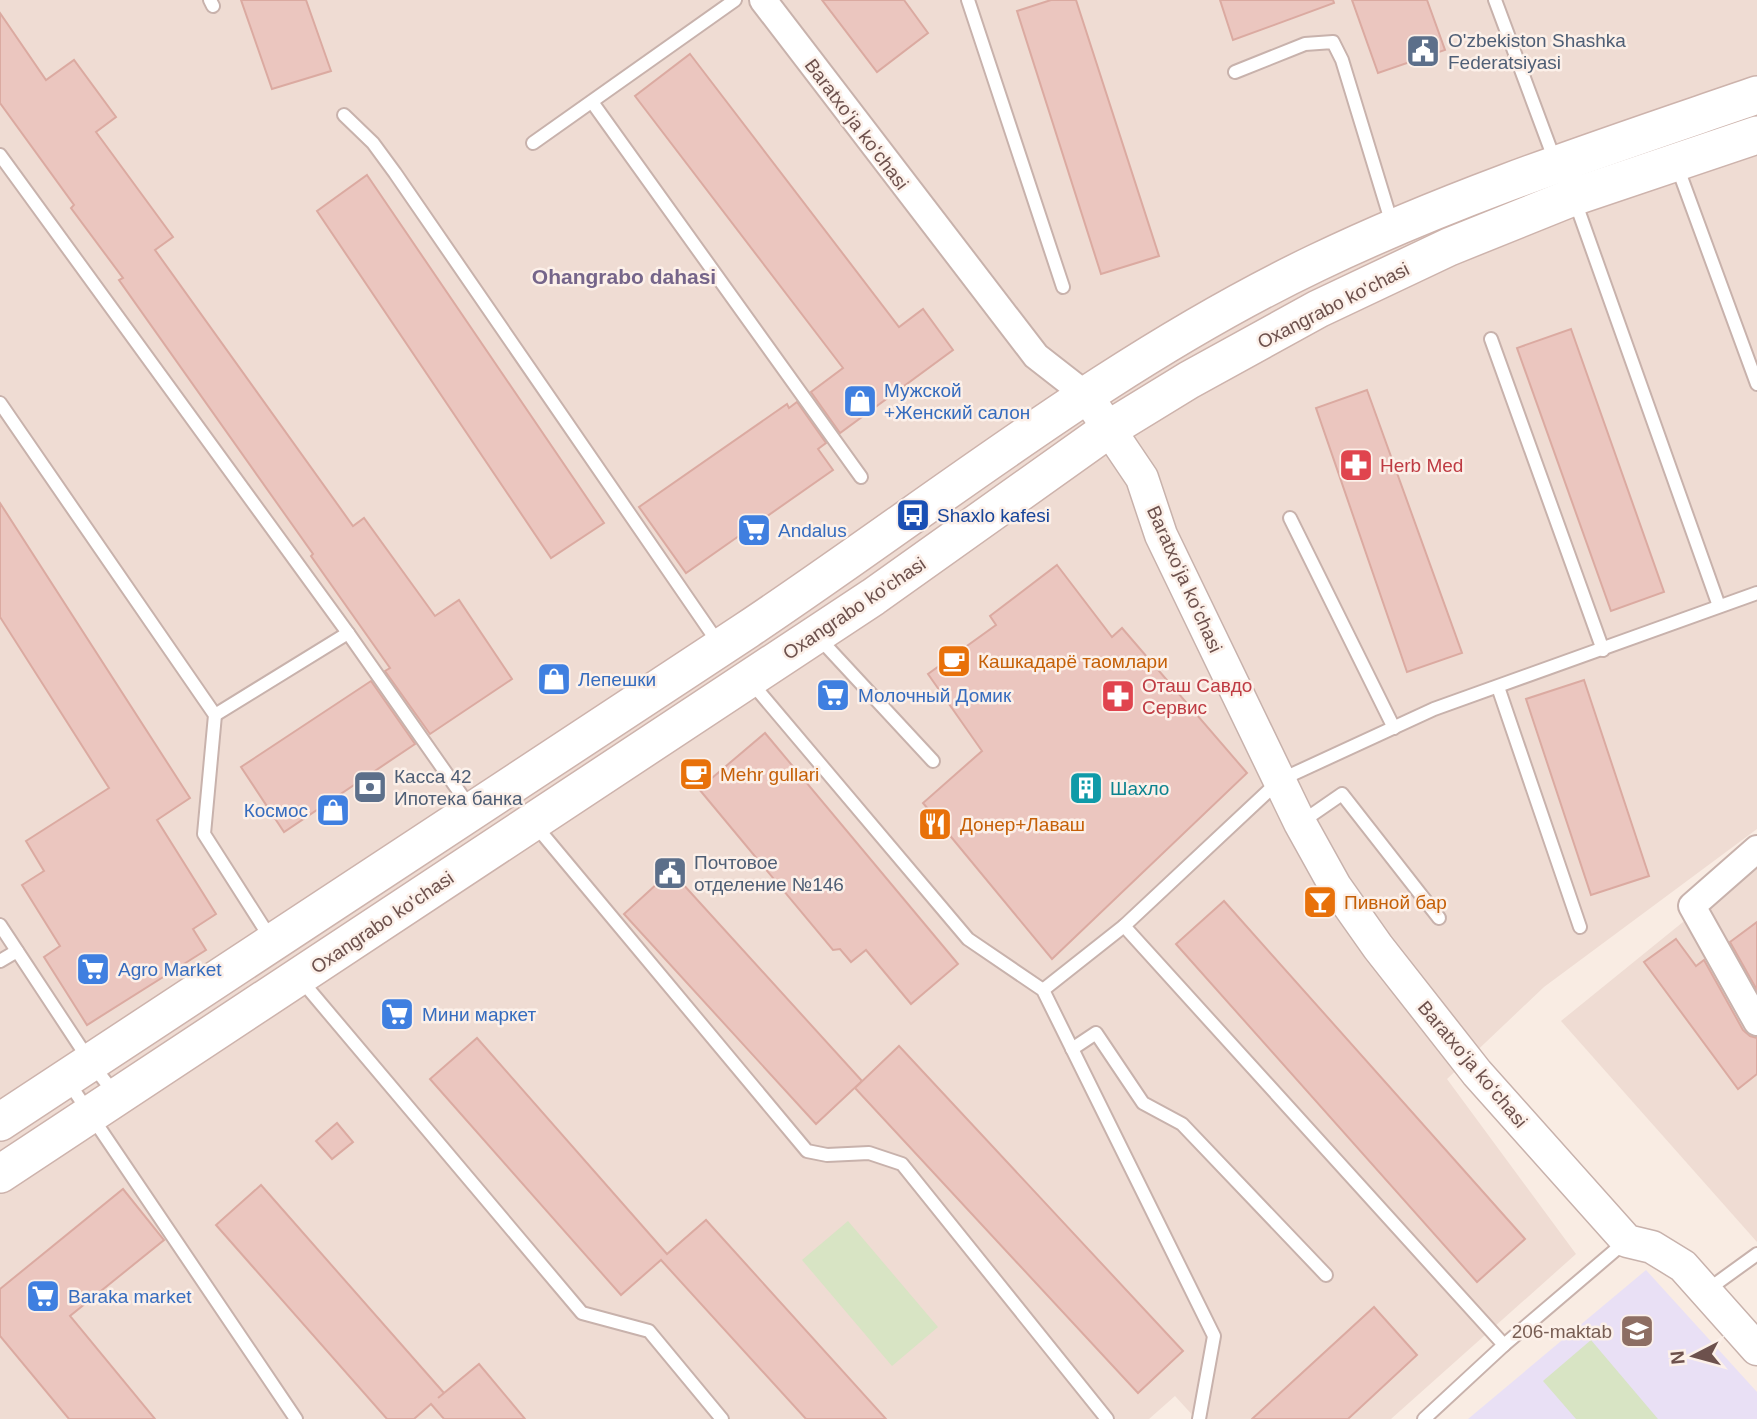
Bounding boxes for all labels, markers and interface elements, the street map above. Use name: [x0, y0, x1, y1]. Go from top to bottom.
place label: O'zbekiston Shashka Federatsiyasi: [1448, 30, 1626, 73]
public building icon: O'zbekiston Shashka Federatsiyasi: [1404, 32, 1442, 70]
street label: Baratxoʻja koʻchasi: [801, 55, 913, 194]
street label: Oxangrabo ko'chasi: [1254, 258, 1413, 353]
district label: Ohangrabo dahasi: [532, 265, 716, 288]
place label: Мужской +Женский салон: [884, 380, 1030, 423]
shop icon: Мужской +Женский салон: [841, 382, 879, 420]
pharmacy icon: Herb Med: [1337, 446, 1375, 484]
place label: Herb Med: [1380, 455, 1463, 476]
bus stop icon: Shaxlo kafesi: [894, 496, 932, 534]
street label: Baratxoʻja koʻchasi: [1143, 503, 1226, 656]
place label: Shaxlo kafesi: [937, 505, 1050, 526]
supermarket icon: Andalus: [735, 511, 773, 549]
place label: Andalus: [778, 520, 847, 541]
street label: Oxangrabo ko'chasi: [779, 553, 930, 664]
cafe icon: Кашкадарё таомлари: [935, 642, 973, 680]
place label: Кашкадарё таомлари: [978, 651, 1168, 672]
shop icon: Лепешки: [535, 660, 573, 698]
place label: Лепешки: [578, 669, 656, 690]
place label: Оташ Савдо Сервис: [1142, 675, 1252, 718]
supermarket icon: Молочный Домик: [814, 676, 852, 714]
pharmacy icon: Оташ Савдо Сервис: [1099, 677, 1137, 715]
place label: Молочный Домик: [858, 685, 1012, 706]
cafe icon: Mehr gullari: [677, 755, 715, 793]
place label: Mehr gullari: [720, 764, 819, 785]
place label: Касса 42 Ипотека банка: [394, 766, 523, 809]
bank icon: Касса 42 Ипотека банка: [351, 768, 389, 806]
building icon: Шахло: [1067, 769, 1105, 807]
place label: Шахло: [1110, 778, 1169, 799]
shop icon: Космос: [314, 791, 352, 829]
place label: Космос: [244, 800, 308, 821]
restaurant icon: Донер+Лаваш: [916, 805, 954, 843]
place label: Донер+Лаваш: [960, 814, 1085, 835]
place label: Почтовое отделение №146: [694, 852, 844, 895]
public building icon: Почтовое отделение №146: [651, 854, 689, 892]
street label: Oxangrabo ko'chasi: [307, 867, 458, 978]
bar icon: Пивной бар: [1301, 883, 1339, 921]
place label: Пивной бар: [1344, 892, 1447, 913]
supermarket icon: Agro Market: [74, 950, 112, 988]
place label: Agro Market: [118, 959, 222, 980]
supermarket icon: Мини маркет: [378, 995, 416, 1033]
street label: Baratxoʻja koʻchasi: [1414, 997, 1532, 1132]
place label: Мини маркет: [422, 1004, 536, 1025]
supermarket icon: Baraka market: [24, 1277, 62, 1315]
place label: Baraka market: [68, 1286, 192, 1307]
school or university icon: 206-maktab: [1618, 1312, 1656, 1350]
place label: 206-maktab: [1512, 1321, 1612, 1342]
north arrow: [1659, 1321, 1729, 1391]
text: N: [1666, 1350, 1689, 1366]

